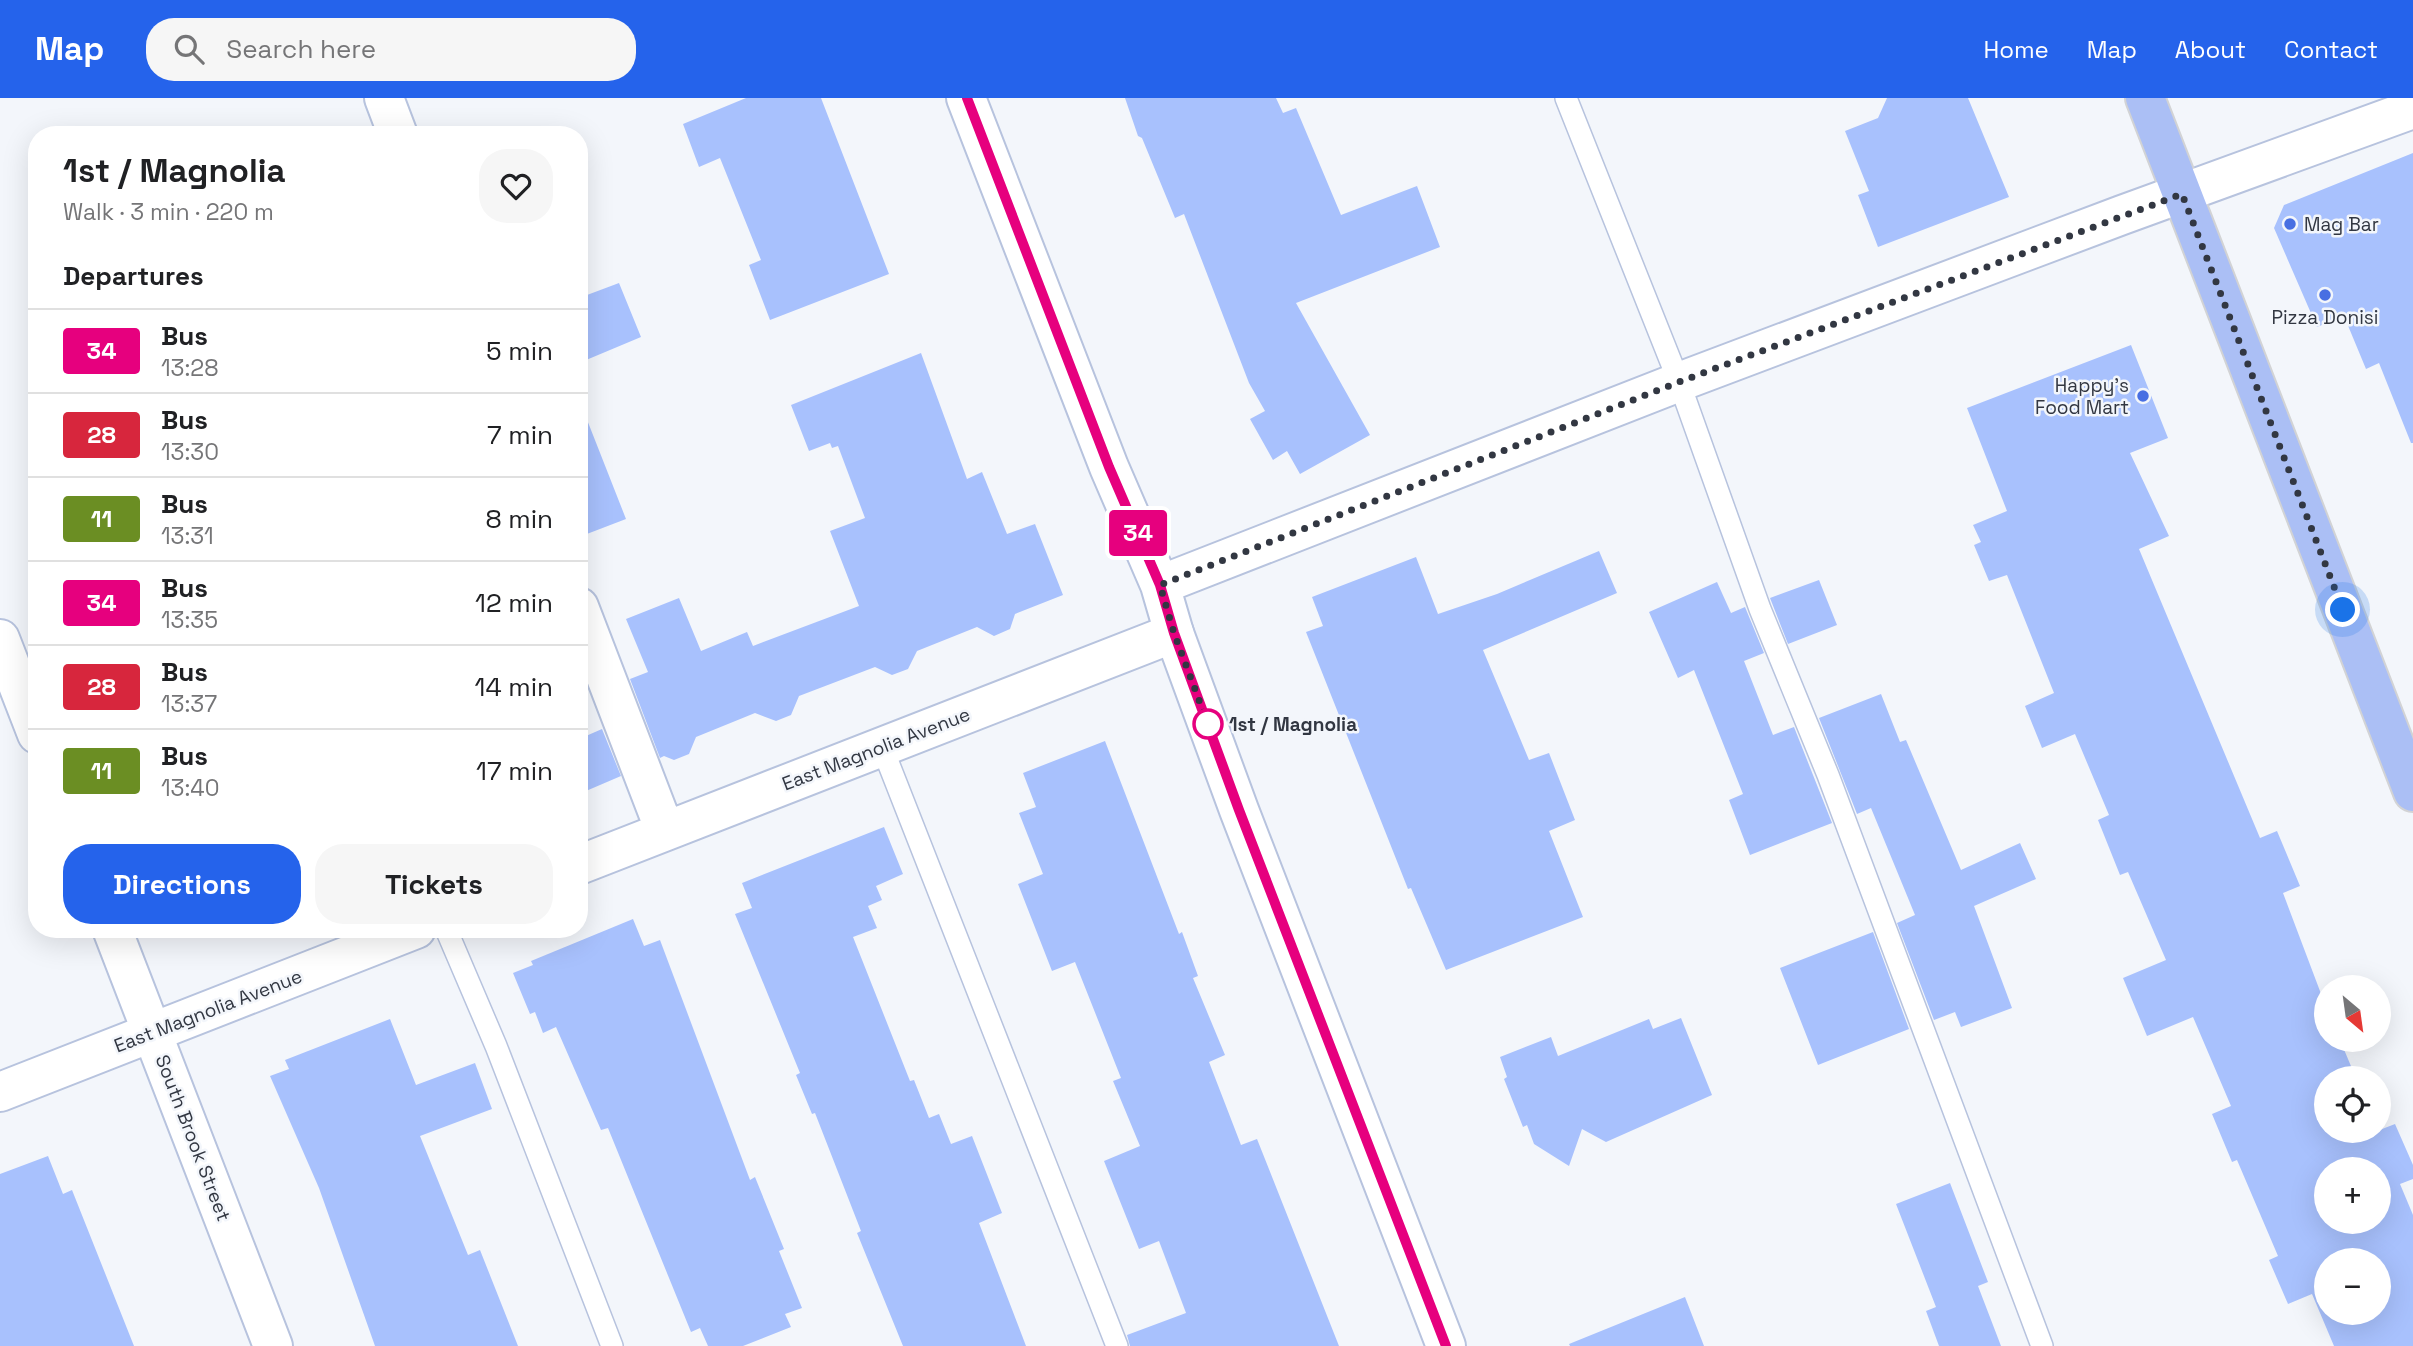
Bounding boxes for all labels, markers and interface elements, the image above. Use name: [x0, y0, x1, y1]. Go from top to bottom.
search box: [146, 18, 636, 81]
text: Map: [35, 28, 104, 70]
icon: search: [170, 30, 208, 68]
text: Search here: [226, 32, 376, 66]
text: Home: [1983, 34, 2049, 65]
text: Map: [2087, 34, 2137, 65]
text: About: [2175, 34, 2246, 65]
text: Contact: [2284, 34, 2378, 65]
button: heart: [479, 149, 553, 223]
text: 1st / Magnolia: [63, 150, 286, 192]
text: Walk · 3 min · 220 m: [63, 197, 274, 227]
place label: Mag Bar: [2304, 212, 2379, 237]
marker: Mag Bar: [2282, 216, 2298, 232]
text: Departures: [63, 259, 204, 293]
marker: Pizza Donisi: [2317, 287, 2333, 303]
place label: Pizza Donisi: [2272, 305, 2378, 330]
text: Bus: [161, 319, 208, 353]
text: 5 min: [486, 334, 553, 368]
text: 34: [87, 335, 116, 366]
text: 13:28: [161, 353, 219, 383]
place label: Happy's Food Mart: [2035, 373, 2129, 420]
marker: Happy's Food Mart: [2135, 388, 2151, 404]
text: Bus: [161, 403, 208, 437]
text: 7 min: [487, 418, 553, 452]
text: 28: [87, 419, 116, 450]
text: 13:30: [161, 437, 219, 467]
text: Bus: [161, 487, 208, 521]
text: 8 min: [485, 502, 553, 536]
text: 11: [91, 503, 112, 534]
line badge: 34: [1106, 510, 1170, 556]
text: 34: [1123, 517, 1153, 548]
text: 13:31: [161, 521, 214, 551]
text: Bus: [161, 571, 208, 605]
text: 12 min: [475, 586, 553, 620]
text: 34: [87, 587, 116, 618]
your location: [2325, 592, 2360, 627]
text: 13:35: [161, 605, 218, 635]
text: Bus: [161, 655, 208, 689]
text: 14 min: [475, 670, 553, 704]
text: 28: [87, 671, 116, 702]
text: 13:37: [161, 689, 217, 719]
street label: East Magnolia Avenue: [778, 702, 974, 796]
marker: 1st / Magnolia: [1193, 709, 1223, 739]
place label: 1st / Magnolia: [1229, 712, 1357, 737]
text: Bus: [161, 739, 208, 773]
text: 17 min: [476, 754, 553, 788]
text: 11: [91, 755, 112, 786]
text: 13:40: [161, 773, 219, 803]
button: Directions: [63, 844, 301, 924]
button: Tickets: [315, 844, 553, 924]
street label: East Magnolia Avenue: [110, 964, 306, 1058]
north arrow: [2314, 975, 2390, 1052]
map controls: [2314, 975, 2391, 1325]
street label: South Brook Street: [150, 1051, 236, 1225]
button: locate: [2314, 1066, 2391, 1143]
button: +: [2314, 1157, 2391, 1234]
button: −: [2314, 1248, 2391, 1325]

